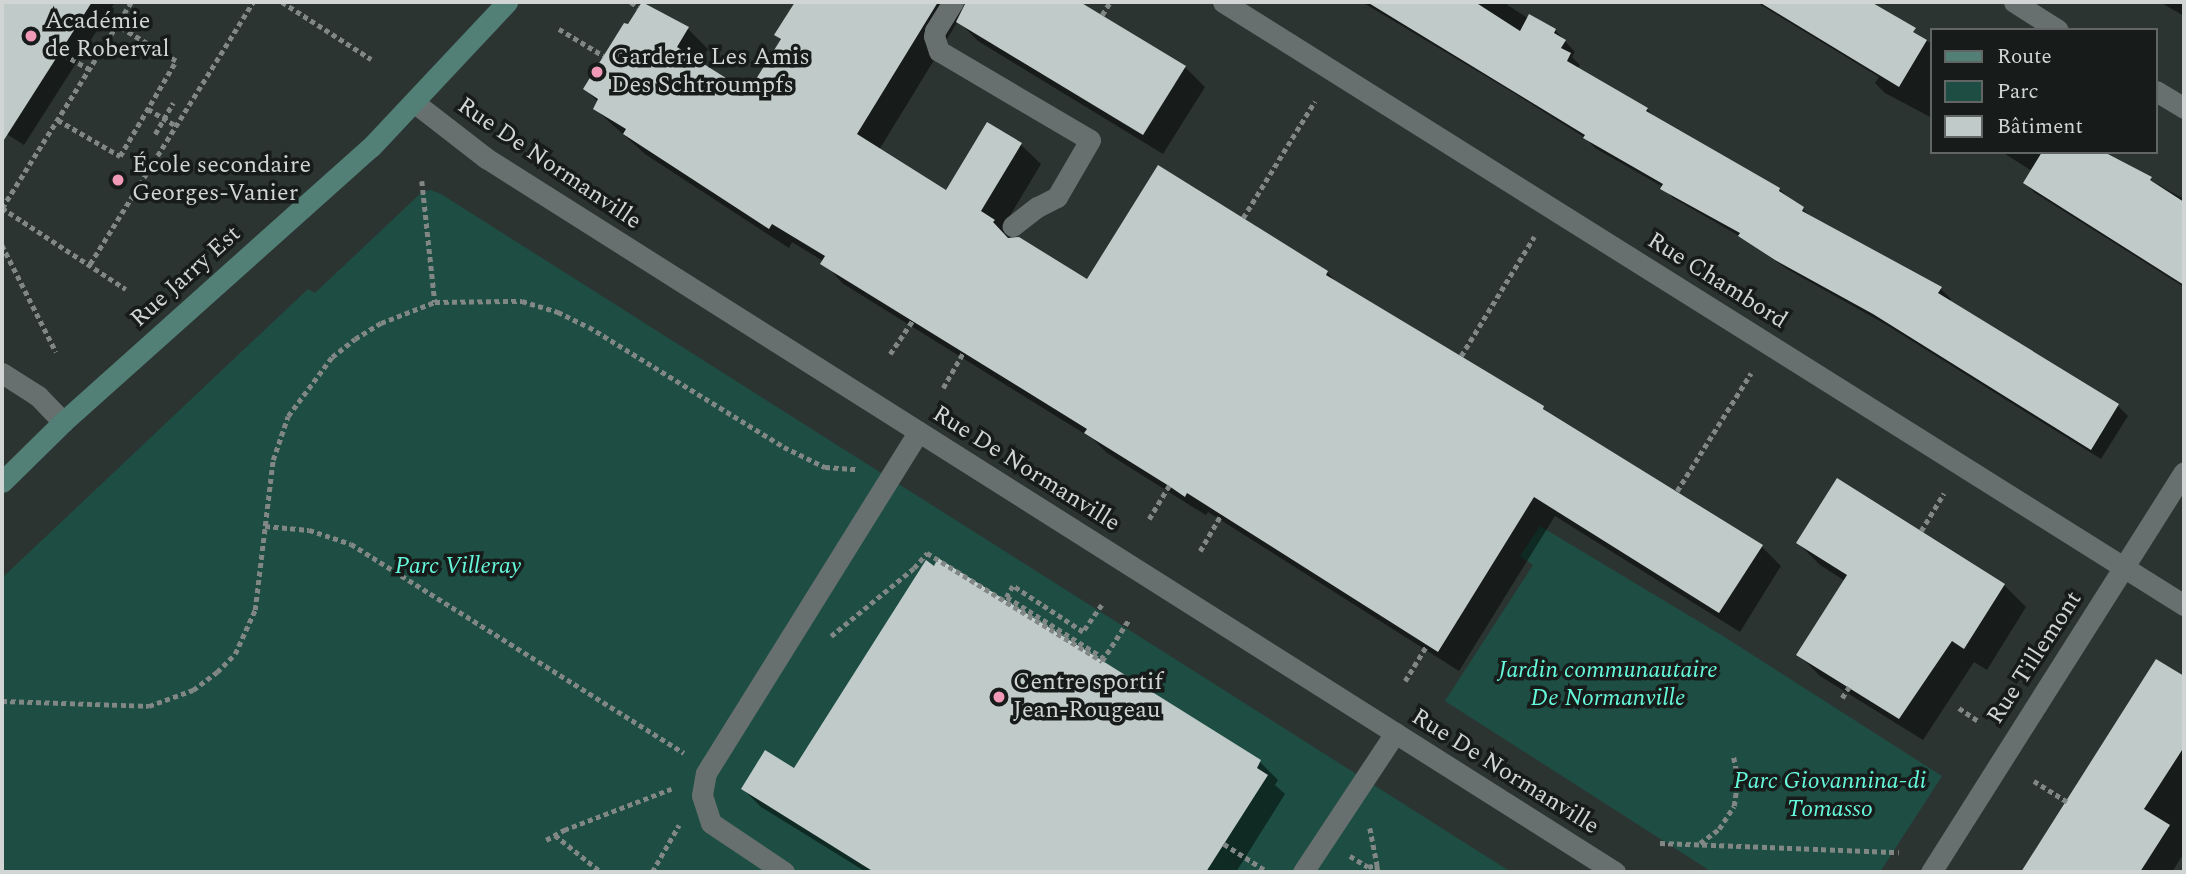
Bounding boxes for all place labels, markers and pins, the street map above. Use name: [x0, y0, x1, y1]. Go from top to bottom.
place label: Académie de Roberval: [45, 8, 170, 64]
marker: Académie de Roberval: [23, 28, 39, 44]
place label: Garderie Les Amis Des Schtroumpfs: [611, 44, 810, 100]
marker: Garderie Les Amis Des Schtroumpfs: [589, 64, 605, 80]
place label: École secondaire Georges-Vanier: [132, 152, 311, 208]
marker: École secondaire Georges-Vanier: [110, 172, 126, 188]
place label: Centre sportif Jean-Rougeau: [1013, 669, 1163, 725]
marker: Centre sportif Jean-Rougeau: [991, 689, 1007, 705]

